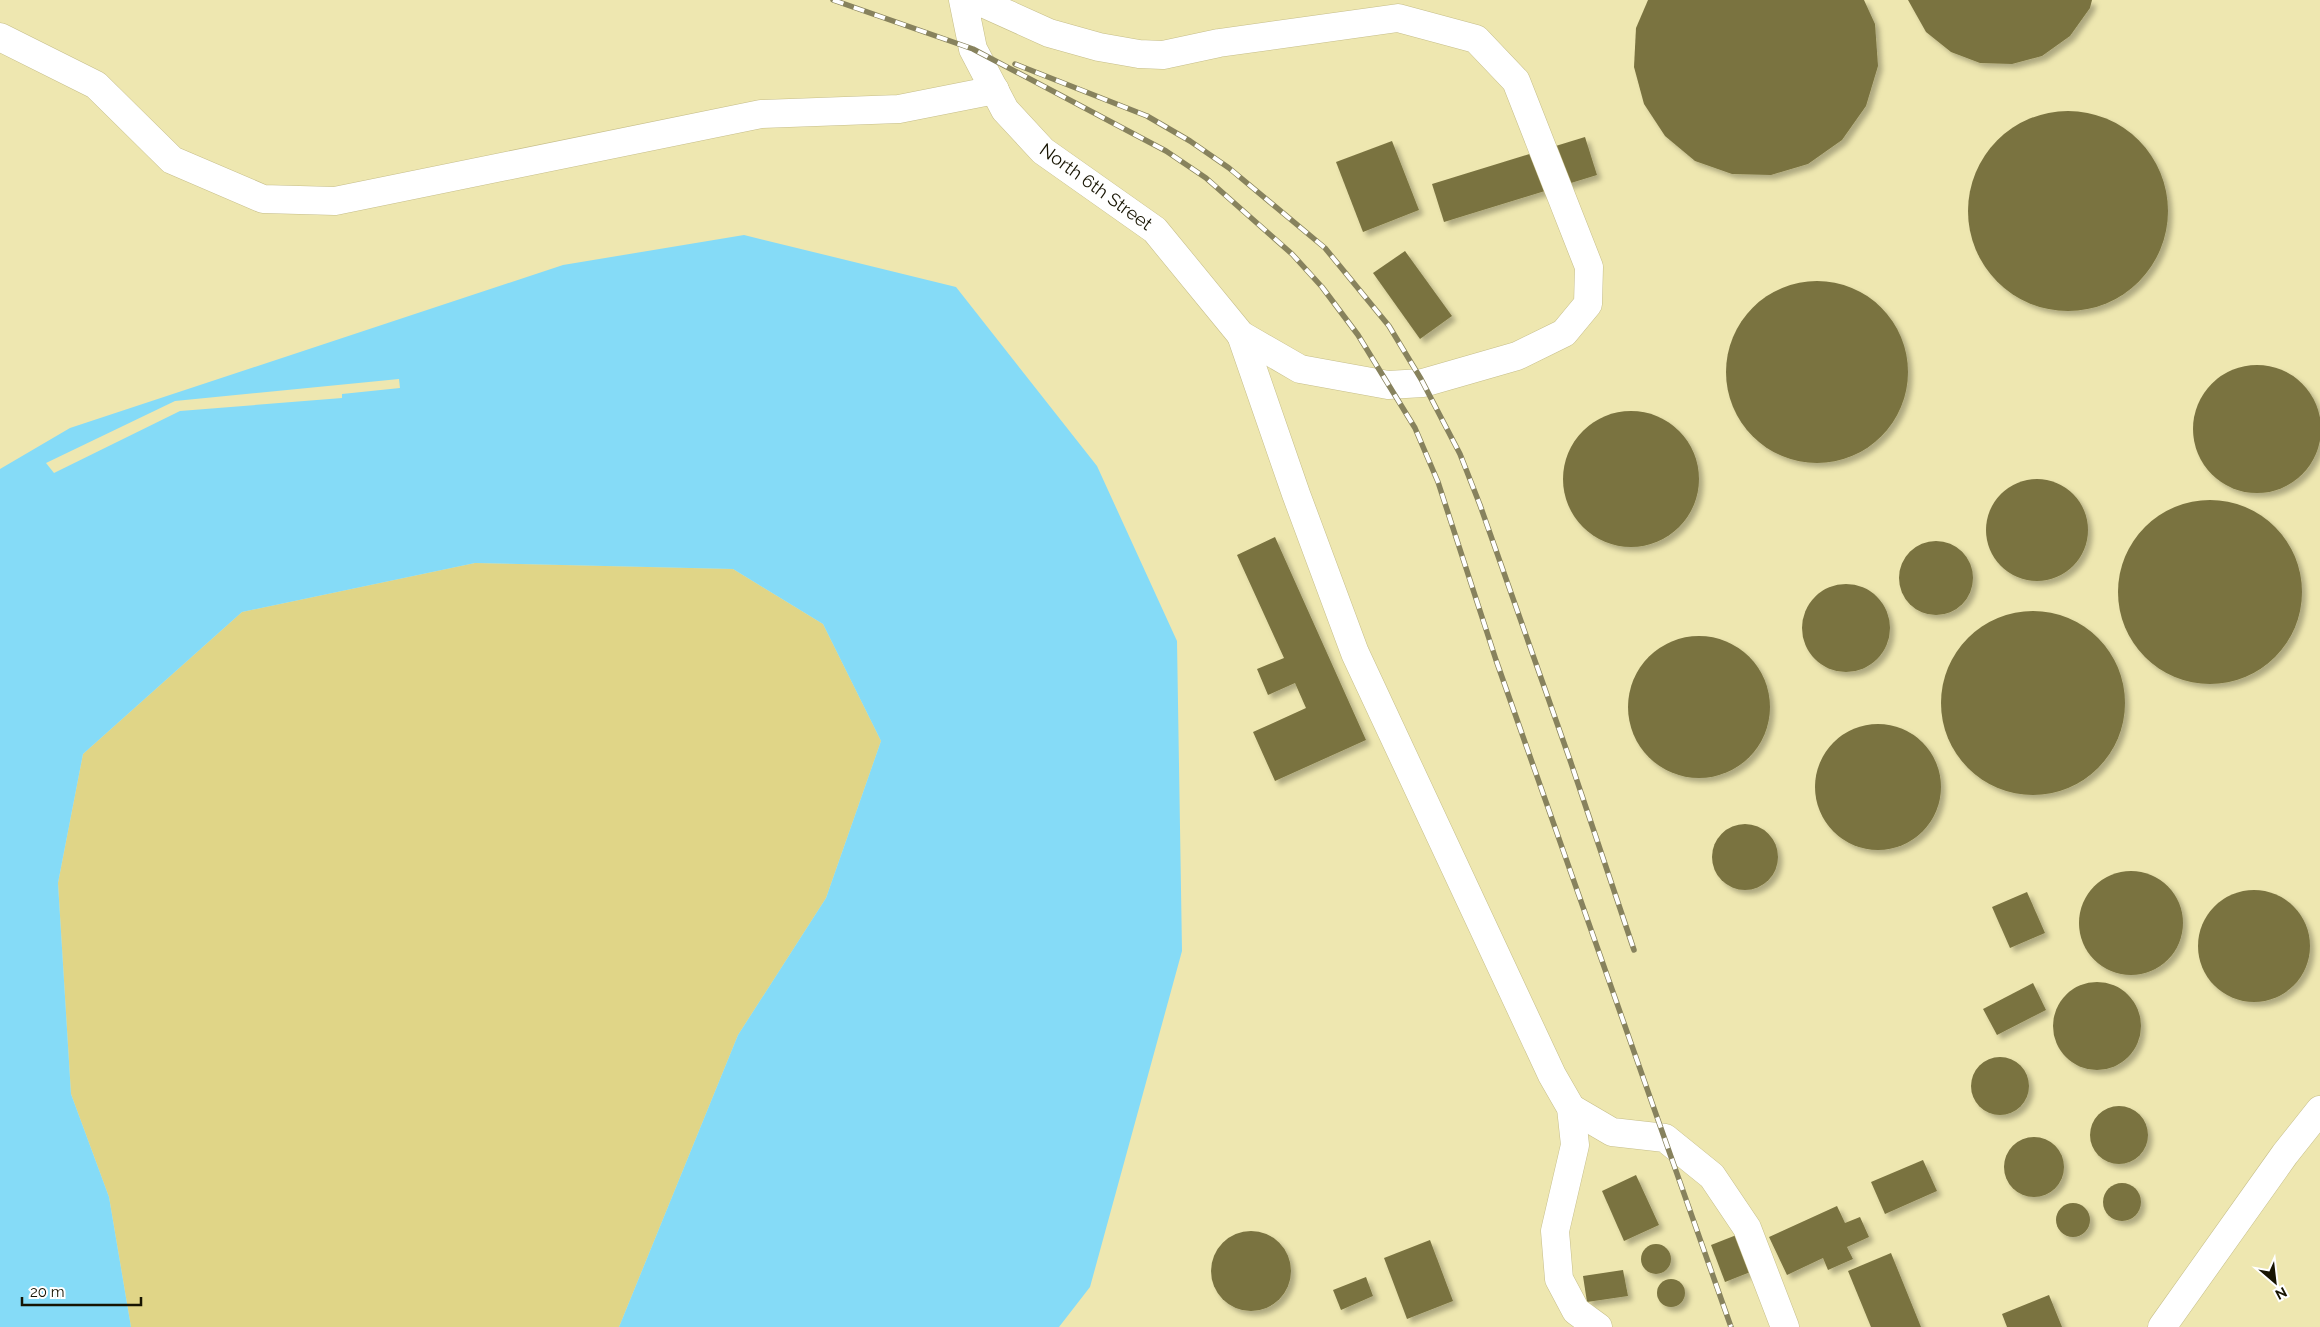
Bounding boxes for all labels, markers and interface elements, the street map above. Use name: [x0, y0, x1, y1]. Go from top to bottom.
street label: North 6th Street: [1036, 139, 1157, 234]
north arrow: [2250, 1257, 2300, 1307]
scale bar: [22, 1274, 141, 1306]
text: 20 m: [30, 1283, 65, 1301]
text: N: [2273, 1284, 2290, 1303]

